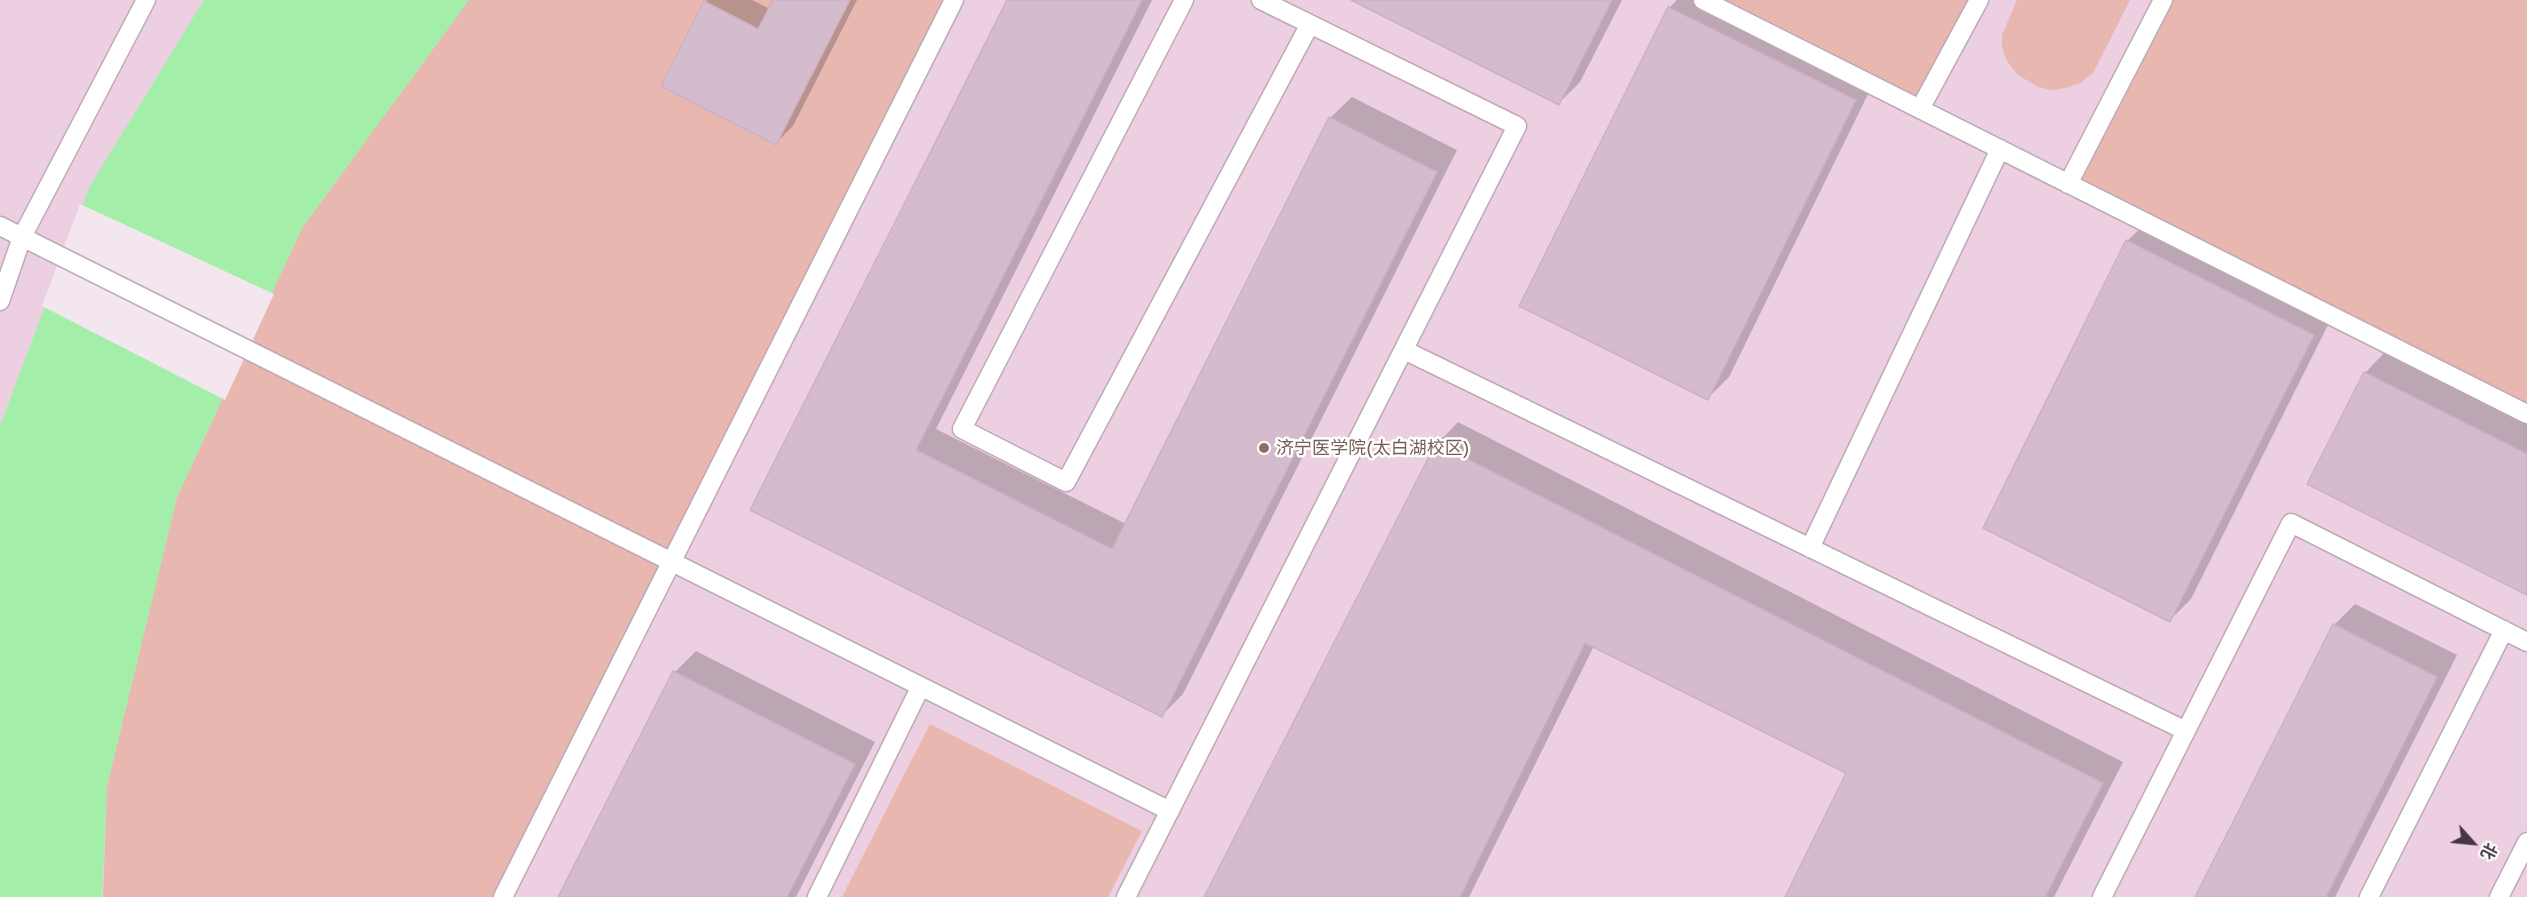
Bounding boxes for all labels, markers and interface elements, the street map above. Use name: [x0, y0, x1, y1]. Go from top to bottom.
place label: 济宁医学院(太白湖校区): [1276, 437, 1470, 459]
marker: 济宁医学院(太白湖校区): [1257, 441, 1271, 455]
north arrow: [2443, 813, 2503, 873]
text: 北: [2476, 839, 2502, 863]

